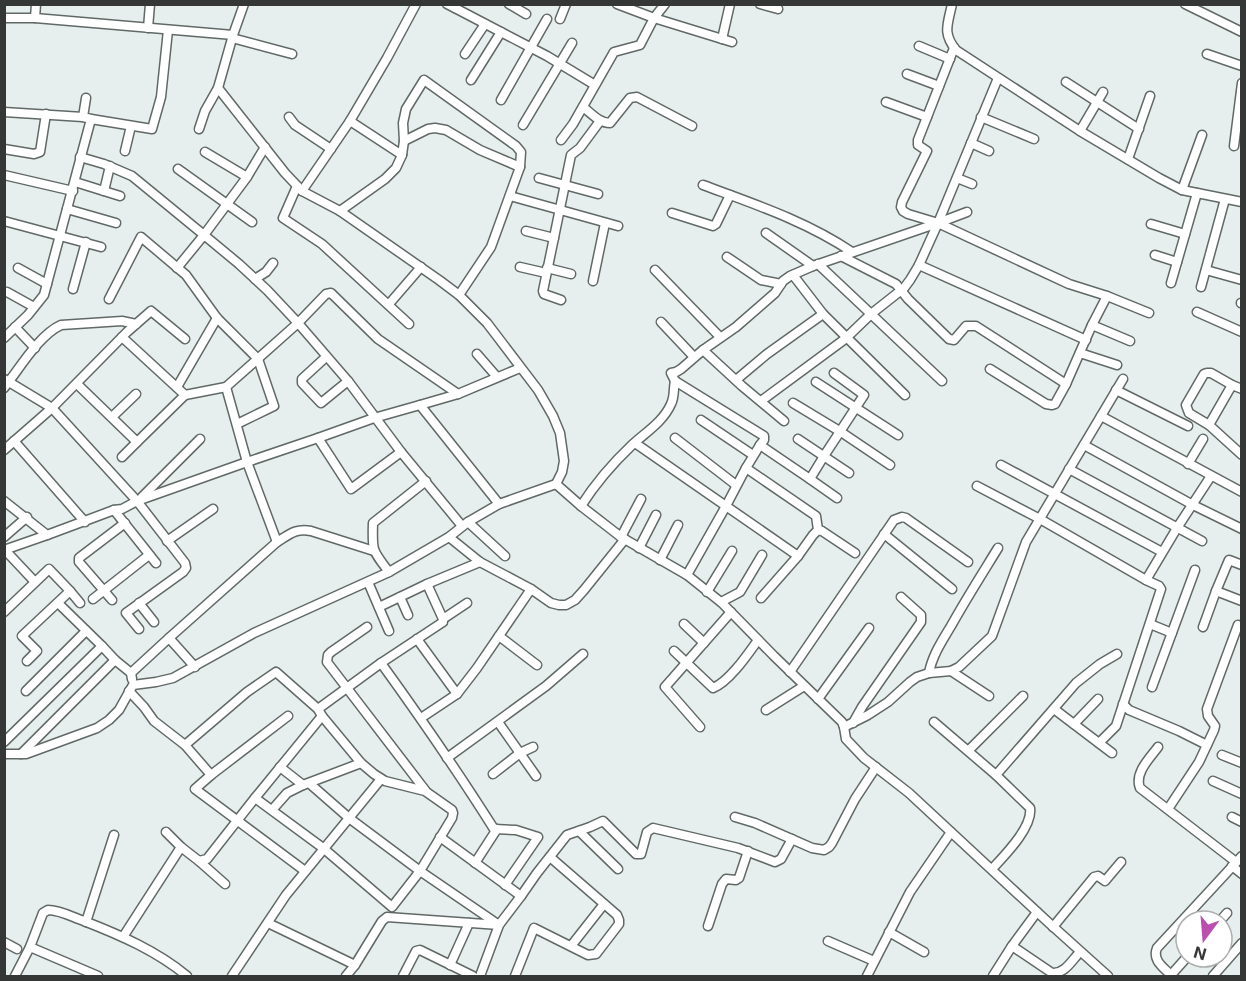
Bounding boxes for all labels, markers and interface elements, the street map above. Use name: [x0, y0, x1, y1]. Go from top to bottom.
north arrow: [1174, 909, 1234, 969]
text: N: [1191, 942, 1208, 965]

